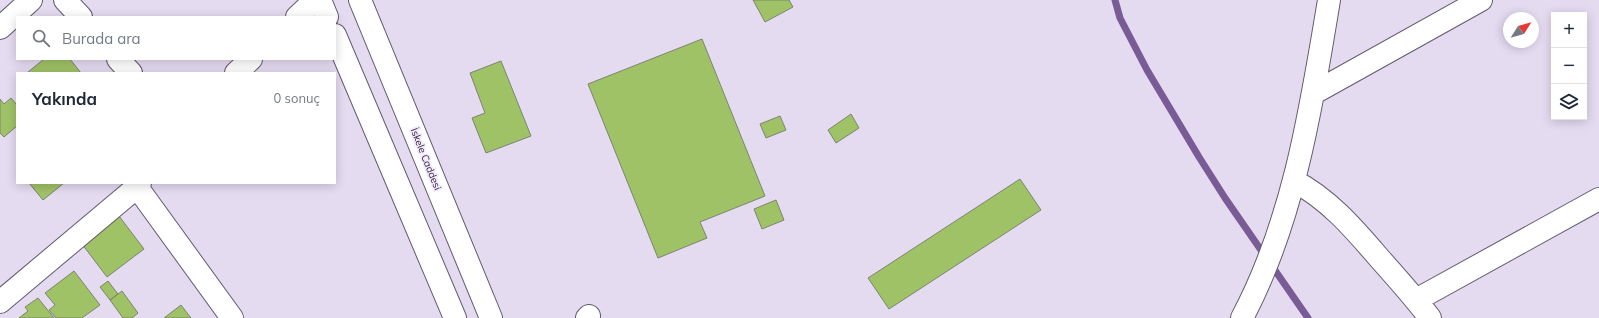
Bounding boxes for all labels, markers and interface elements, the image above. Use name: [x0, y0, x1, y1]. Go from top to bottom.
north arrow: [1503, 12, 1539, 48]
map controls: [1551, 12, 1587, 120]
button: +: [1551, 12, 1587, 48]
search box: [16, 16, 336, 60]
icon: search: [30, 27, 52, 49]
text: Burada ara: [62, 29, 141, 48]
button: −: [1551, 48, 1587, 84]
button: layers: [1551, 84, 1587, 120]
text: Yakında: [32, 88, 97, 109]
text: 0 sonuç: [273, 90, 320, 106]
street label: İskele Caddesi: [408, 126, 444, 192]

